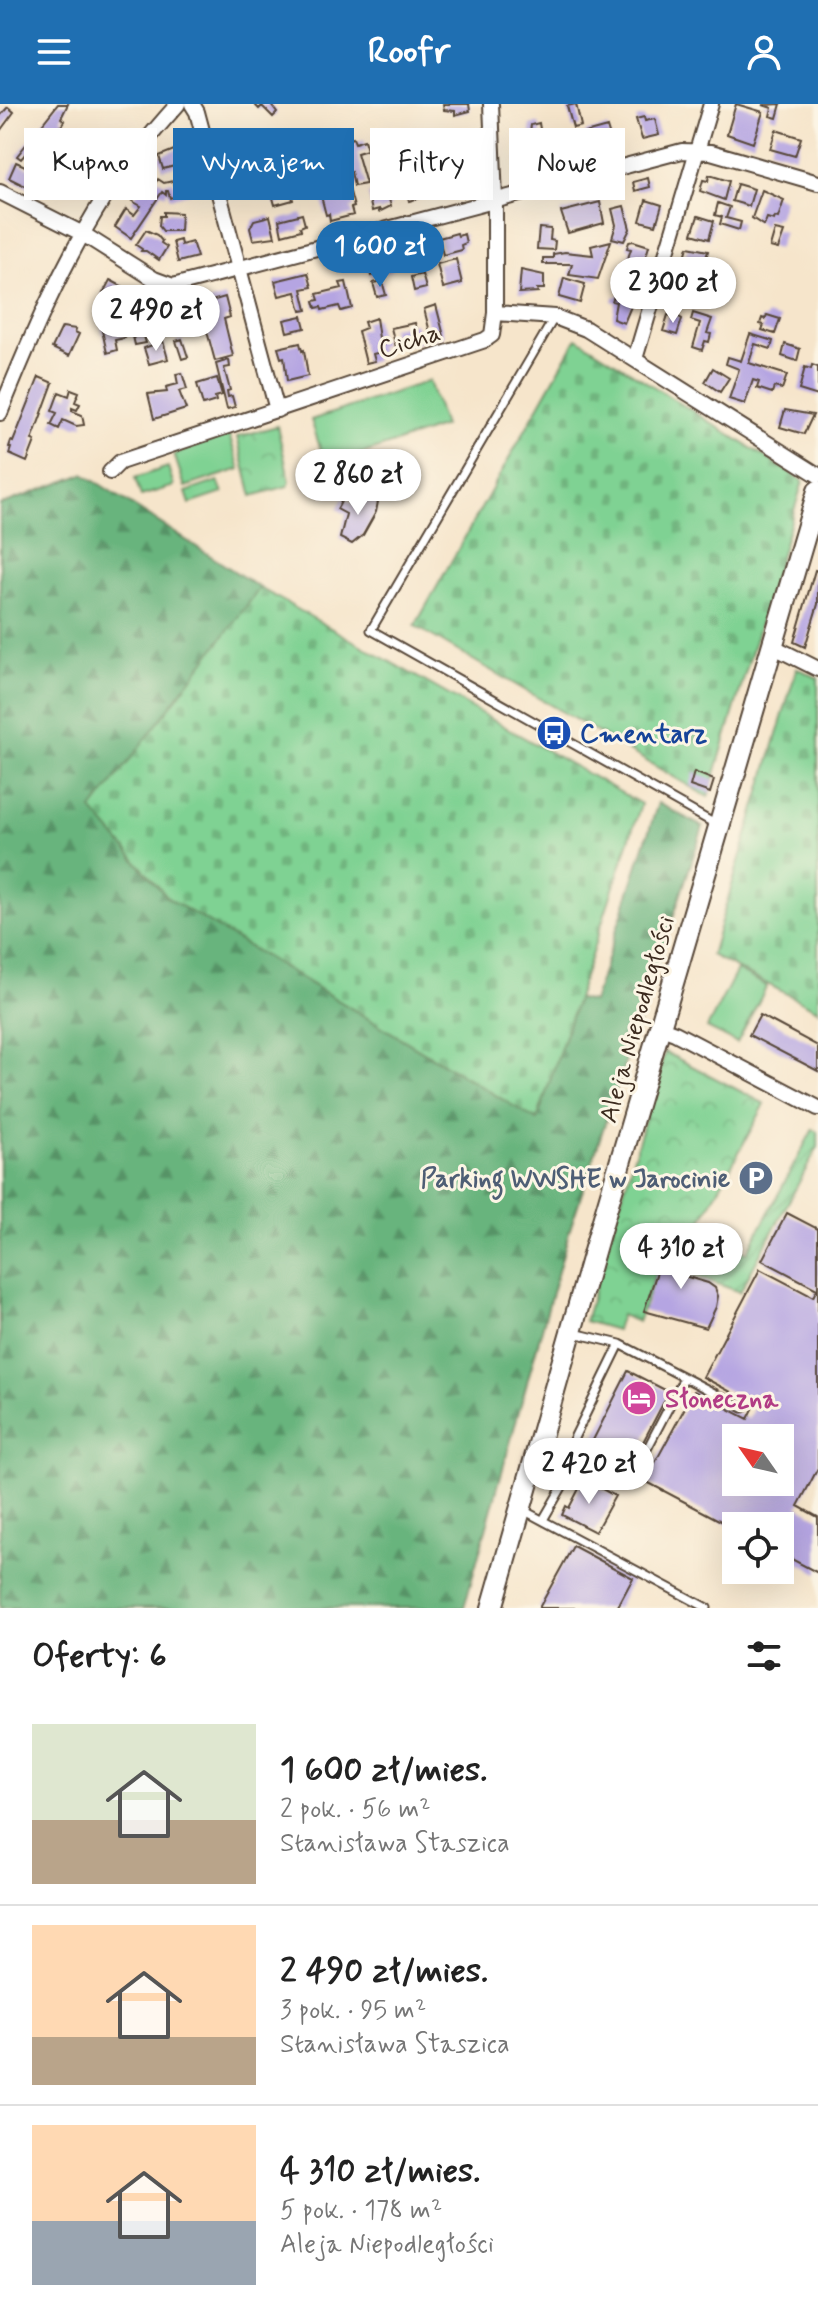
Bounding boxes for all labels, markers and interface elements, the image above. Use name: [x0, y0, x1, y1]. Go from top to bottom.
text: Roofr: [368, 29, 450, 76]
icon: menu: [32, 30, 76, 74]
icon: person: [742, 30, 786, 74]
chip: Kupno: [24, 128, 157, 200]
chip: Wynajem: [173, 128, 354, 200]
chip: Filtry: [370, 128, 493, 200]
chip: Nowe: [509, 128, 625, 200]
pin: 1 600 zł: [297, 221, 463, 289]
text: 1 600 zł: [334, 230, 426, 264]
pin: 2 300 zł: [590, 257, 756, 325]
text: 2 300 zł: [628, 266, 718, 300]
pin: 2 490 zł: [73, 285, 239, 353]
text: 2 490 zł: [110, 294, 202, 328]
street label: Cicha: [374, 316, 445, 368]
pin: 2 860 zł: [275, 449, 441, 517]
text: 2 860 zł: [313, 458, 403, 492]
bus stop icon: Cmentarz: [535, 714, 573, 752]
place label: Cmentarz: [580, 718, 707, 752]
street label: Aleja Niepodległości: [592, 912, 684, 1127]
parking icon: Parking WWSHE w Jarocinie: [737, 1159, 775, 1197]
place label: Parking WWSHE w Jarocinie: [421, 1163, 730, 1200]
pin: 4 310 zł: [598, 1223, 764, 1291]
text: 4 310 zł: [638, 1232, 724, 1266]
hotel icon: Słoneczna: [620, 1379, 658, 1417]
place label: Słoneczna: [665, 1383, 779, 1417]
north arrow: [722, 1424, 794, 1496]
map controls: [722, 1424, 794, 1584]
pin: 2 420 zł: [506, 1438, 672, 1506]
text: 2 420 zł: [542, 1447, 636, 1481]
button: locate: [722, 1512, 794, 1584]
text: Oferty: 6: [32, 1634, 167, 1679]
icon: filters: [742, 1634, 786, 1678]
text: 1 600 zł/mies.: [280, 1748, 487, 1793]
icon: home: [96, 1756, 192, 1852]
text: 2 pok. · 56 m²: [280, 1793, 431, 1827]
text: Stanisława Staszica: [280, 1827, 510, 1861]
text: 2 490 zł/mies.: [280, 1949, 488, 1994]
icon: home: [96, 1957, 192, 2053]
text: 3 pok. · 95 m²: [280, 1994, 426, 2028]
text: Stanisława Staszica: [280, 2028, 510, 2062]
text: 4 310 zł/mies.: [280, 2149, 480, 2194]
icon: home: [96, 2157, 192, 2253]
text: 5 pok. · 178 m²: [280, 2194, 442, 2228]
text: Aleja Niepodległości: [280, 2228, 494, 2262]

